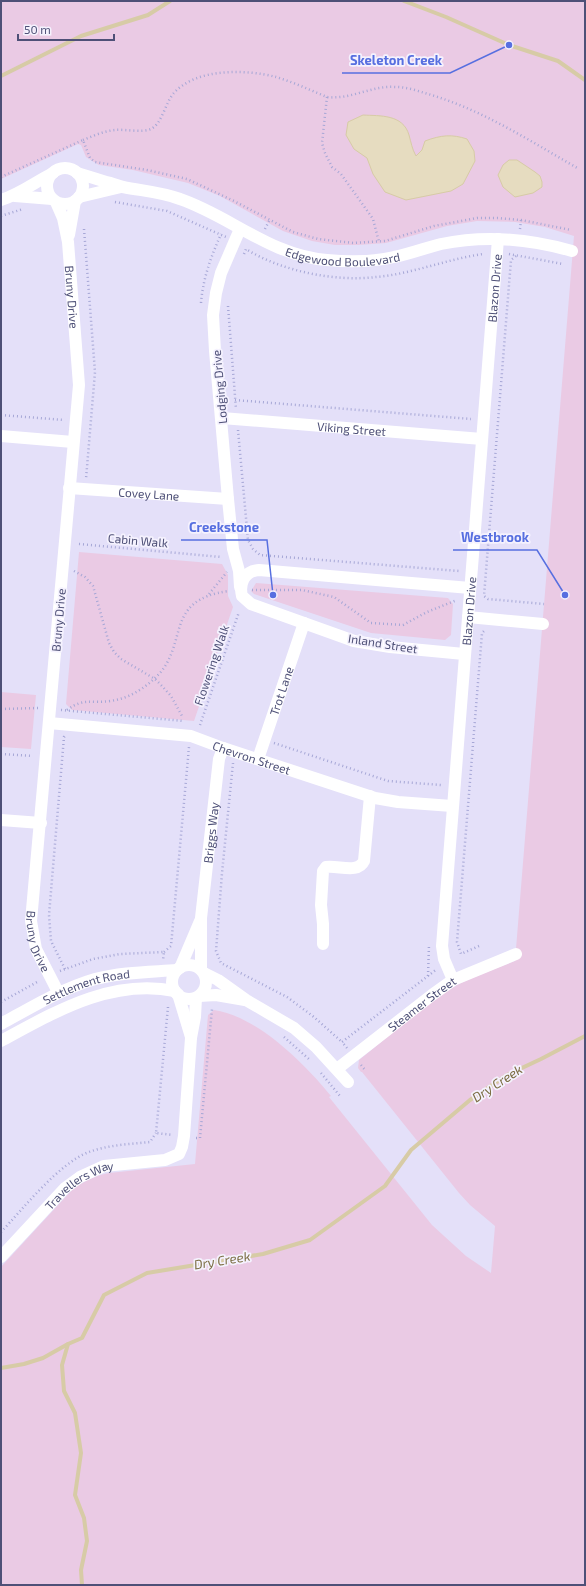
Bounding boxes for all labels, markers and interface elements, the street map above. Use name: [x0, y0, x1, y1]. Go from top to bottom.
scale bar: [18, 16, 114, 42]
text: 50 m: [24, 22, 51, 36]
callout: Skeleton Creek: [342, 48, 450, 73]
text: Skeleton Creek: [350, 52, 443, 68]
street label: Edgewood Boulevard: [283, 244, 401, 268]
street label: Blazon Drive: [484, 253, 504, 323]
street label: Bruny Drive: [63, 265, 82, 329]
street label: Lodging Drive: [209, 349, 229, 425]
street label: Viking Street: [317, 419, 387, 438]
street label: Covey Lane: [118, 484, 180, 503]
callout: Creekstone: [181, 515, 267, 540]
text: Creekstone: [189, 519, 259, 535]
callout: Westbrook: [453, 525, 537, 550]
text: Westbrook: [461, 529, 530, 545]
street label: Cabin Walk: [107, 530, 169, 550]
street label: Blazon Drive: [459, 576, 478, 646]
street label: Bruny Drive: [48, 588, 68, 652]
street label: Flowering Walk: [191, 623, 231, 707]
street label: Inland Street: [347, 631, 419, 655]
street label: Trot Lane: [266, 664, 296, 717]
street label: Chevron Street: [211, 738, 293, 777]
street label: Briggs Way: [200, 801, 221, 864]
street label: Bruny Drive: [24, 910, 53, 974]
street label: Settlement Road: [40, 966, 130, 1007]
street label: Steamer Street: [385, 973, 459, 1034]
water label: Dry Creek: [469, 1061, 525, 1105]
street label: Travellers Way: [42, 1158, 115, 1212]
water label: Dry Creek: [193, 1248, 252, 1272]

